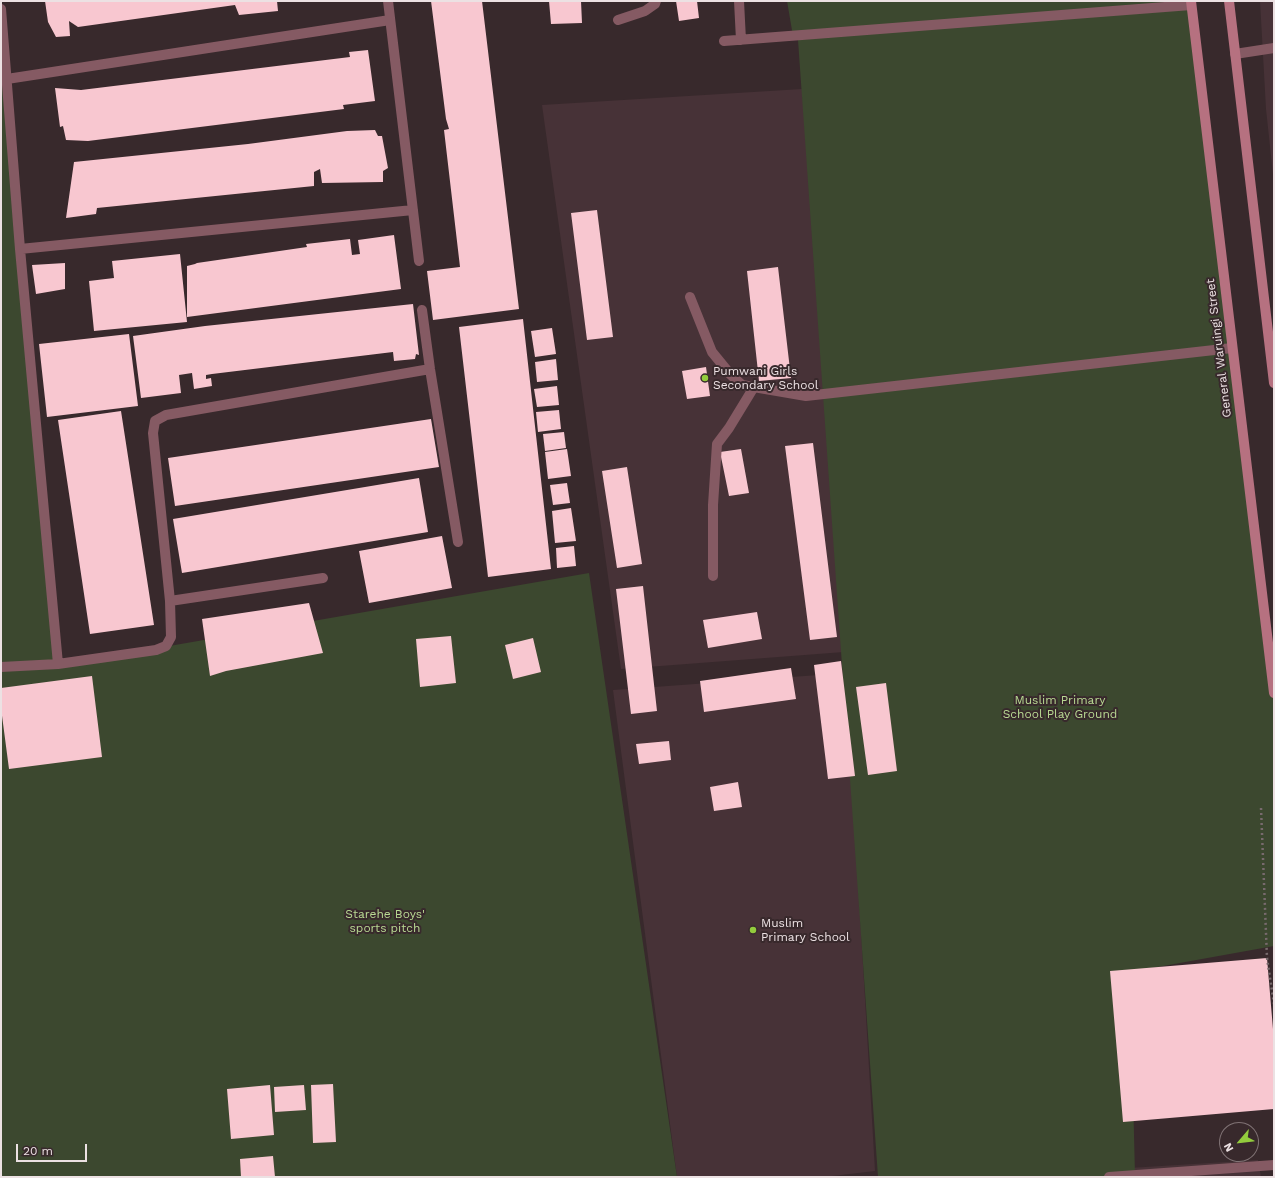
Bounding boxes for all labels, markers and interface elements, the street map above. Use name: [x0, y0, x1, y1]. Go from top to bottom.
street label: General Waruingi Street: [1203, 278, 1235, 418]
place label: Pumwani Girls Secondary School: [713, 364, 818, 392]
marker: Pumwani Girls Secondary School: [700, 373, 710, 383]
park label: Muslim Primary School Play Ground: [1003, 693, 1117, 721]
park label: Starehe Boys' sports pitch: [345, 907, 425, 935]
place label: Muslim Primary School: [761, 916, 850, 944]
marker: Muslim Primary School: [748, 925, 758, 935]
north arrow: [1219, 1122, 1259, 1162]
scale bar: [18, 1136, 89, 1162]
text: N: [1221, 1141, 1236, 1154]
text: 20 m: [23, 1144, 53, 1158]

